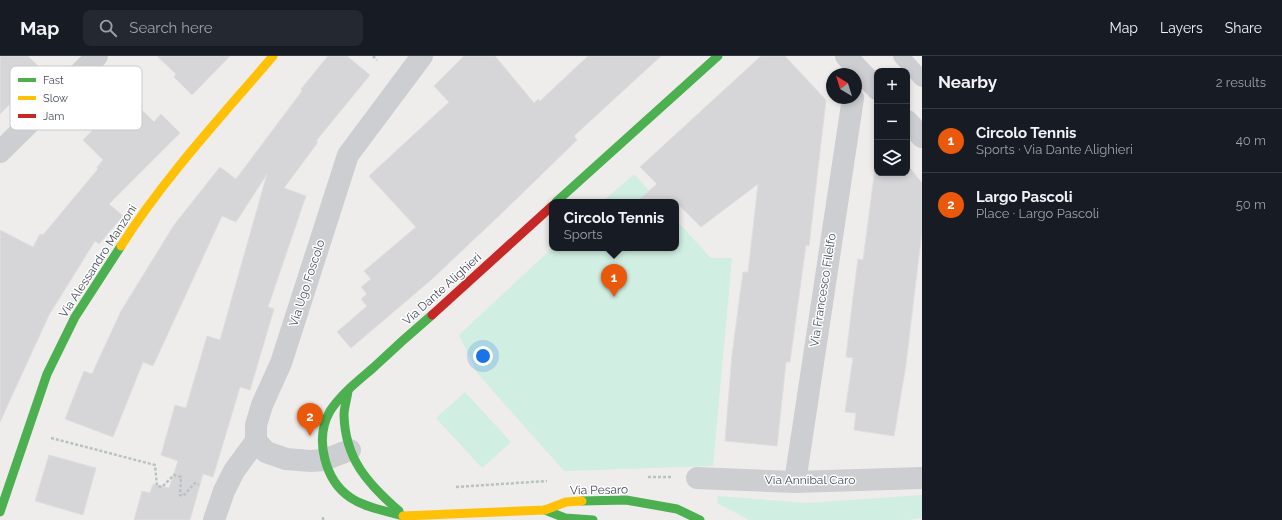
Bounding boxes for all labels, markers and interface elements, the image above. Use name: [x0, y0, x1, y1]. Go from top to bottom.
search box: [83, 10, 363, 46]
text: Map: [20, 17, 59, 39]
icon: search: [97, 17, 119, 39]
text: Search here: [129, 19, 213, 37]
text: Map: [1110, 20, 1138, 36]
text: Layers: [1160, 20, 1203, 36]
text: Share: [1225, 20, 1262, 36]
legend: [10, 66, 142, 130]
north arrow: [826, 68, 862, 104]
map controls: [874, 68, 910, 176]
button: +: [874, 68, 910, 104]
text: Nearby: [938, 72, 997, 92]
text: Fast: [43, 74, 64, 87]
text: 2 results: [1216, 75, 1266, 90]
text: Slow: [43, 92, 68, 105]
button: −: [874, 104, 910, 140]
text: Jam: [43, 110, 64, 123]
text: Circolo Tennis: [976, 124, 1076, 142]
text: 1: [948, 133, 954, 148]
text: 40 m: [1236, 133, 1266, 148]
button: layers: [874, 140, 910, 176]
text: Sports · Via Dante Alighieri: [976, 142, 1133, 157]
text: Largo Pascoli: [976, 188, 1073, 206]
text: 2: [947, 197, 955, 212]
text: 50 m: [1236, 197, 1266, 212]
popup: [549, 199, 679, 251]
street label: Via Alessandro Manzoni: [56, 202, 140, 320]
text: Place · Largo Pascoli: [976, 206, 1099, 221]
text: Circolo Tennis: [564, 209, 664, 227]
text: Sports: [564, 227, 603, 242]
street label: Via Francesco Filelfo: [807, 232, 839, 348]
street label: Via Ugo Foscolo: [286, 238, 328, 328]
street label: Via Dante Alighieri: [400, 250, 484, 328]
pin: 1: [601, 264, 627, 297]
your location: [473, 346, 493, 366]
pin: 2: [297, 403, 323, 436]
street label: Via Annibal Caro: [765, 473, 855, 487]
street label: Via Pesaro: [570, 482, 628, 498]

